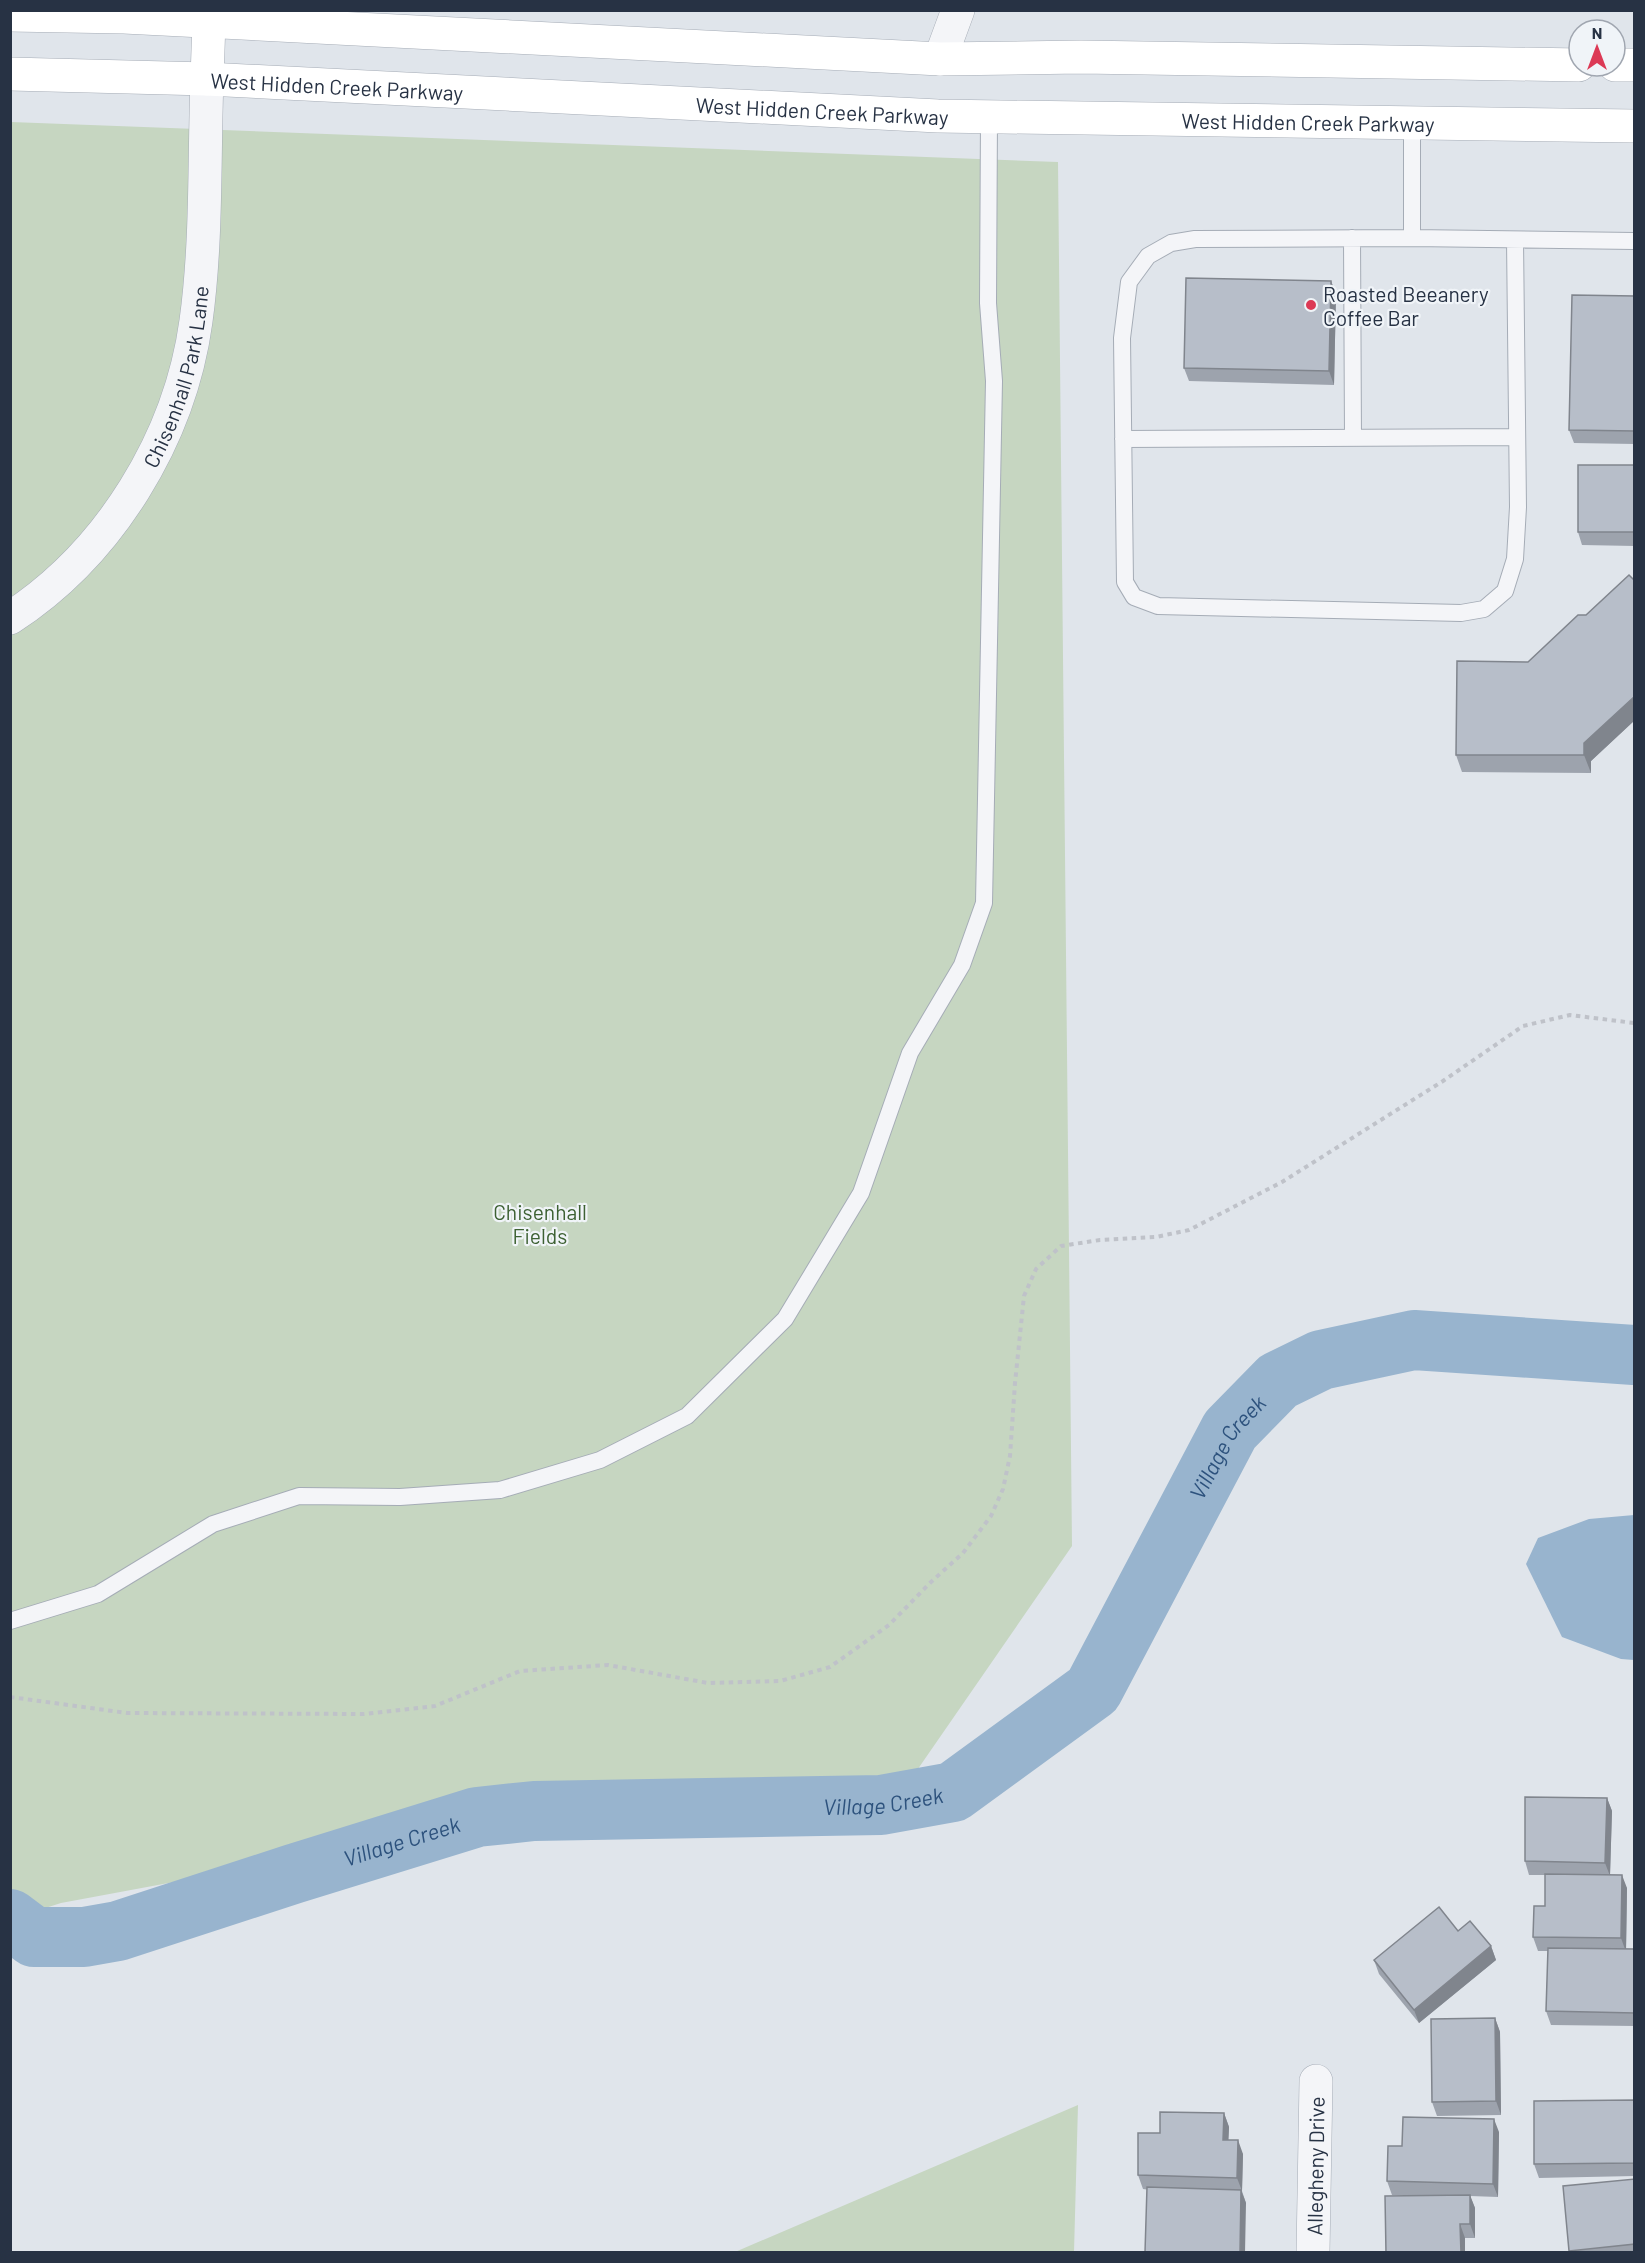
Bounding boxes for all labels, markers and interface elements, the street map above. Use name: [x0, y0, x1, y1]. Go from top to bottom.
north arrow: [1567, 18, 1627, 78]
text: N: [1592, 23, 1602, 42]
street label: West Hidden Creek Parkway: [210, 67, 464, 104]
street label: West Hidden Creek Parkway: [695, 91, 949, 129]
street label: West Hidden Creek Parkway: [1181, 107, 1435, 136]
place label: Roasted Beeanery Coffee Bar: [1323, 281, 1489, 330]
street label: Chisenhall Park Lane: [137, 285, 212, 471]
marker: Roasted Beeanery Coffee Bar: [1304, 298, 1318, 312]
park label: Chisenhall Fields: [493, 1199, 587, 1248]
water label: Village Creek: [1183, 1389, 1271, 1503]
water label: Village Creek: [823, 1781, 945, 1819]
water label: Village Creek: [340, 1810, 463, 1871]
street label: Allegheny Drive: [1301, 2096, 1328, 2236]

